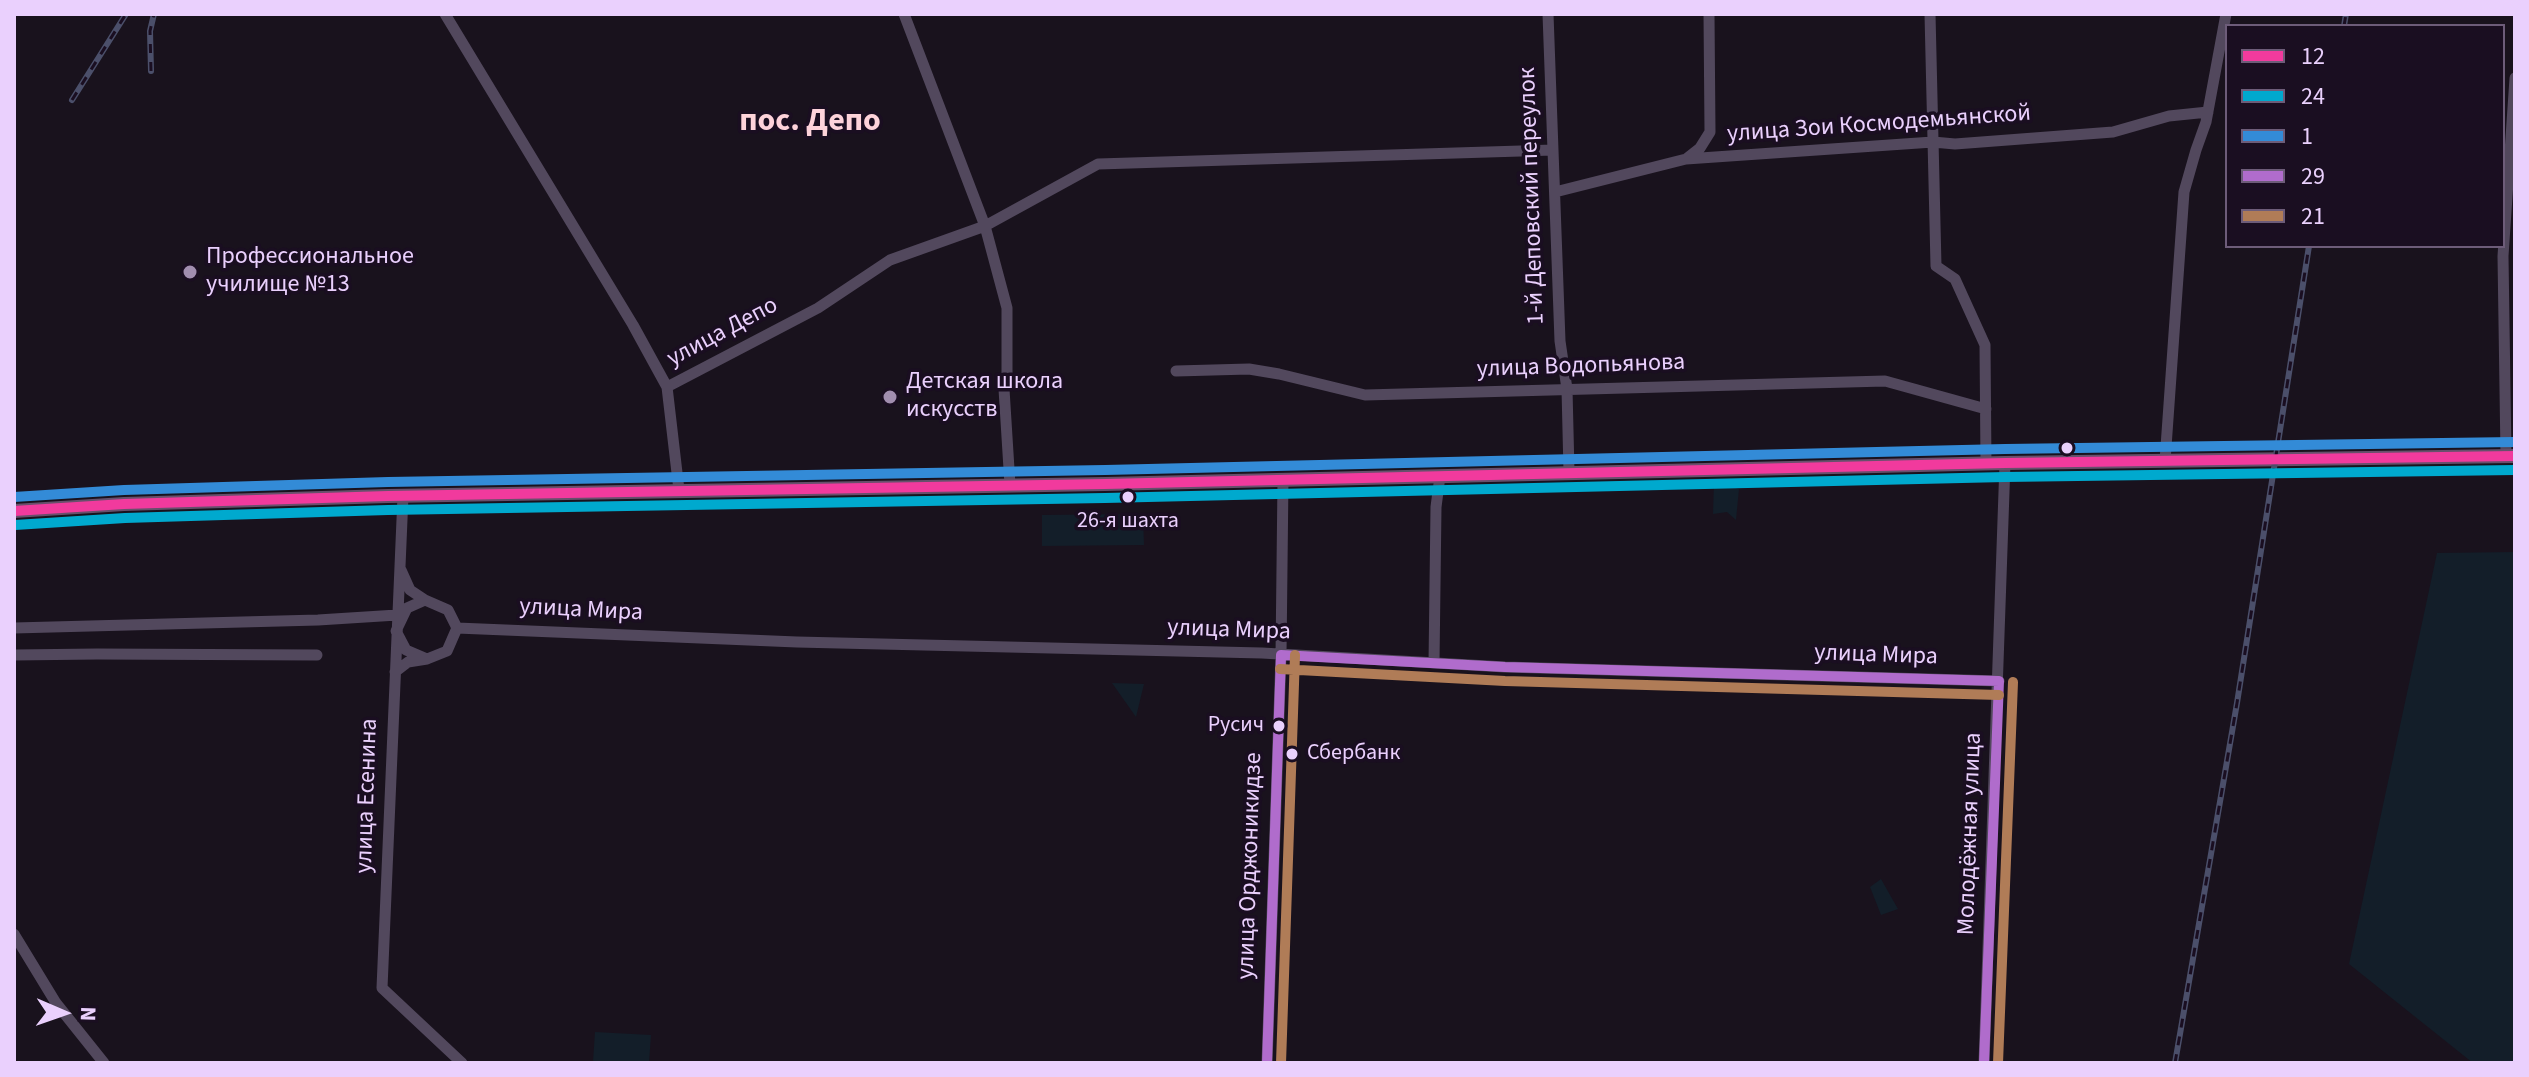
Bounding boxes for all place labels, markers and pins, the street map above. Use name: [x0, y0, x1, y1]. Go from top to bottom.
place label: Профессиональное училище №13: [206, 244, 414, 300]
marker: Профессиональное училище №13: [181, 263, 199, 281]
place label: Детская школа искусств: [906, 369, 1063, 425]
marker: Детская школа искусств: [881, 388, 899, 406]
unlabelled marker: [2059, 440, 2075, 456]
marker: 26-я шахта: [1120, 489, 1136, 505]
place label: 26-я шахта: [1077, 509, 1179, 535]
place label: Русич: [1208, 713, 1264, 739]
marker: Русич: [1271, 718, 1287, 734]
place label: Сбербанк: [1307, 741, 1400, 767]
marker: Сбербанк: [1284, 746, 1300, 762]

